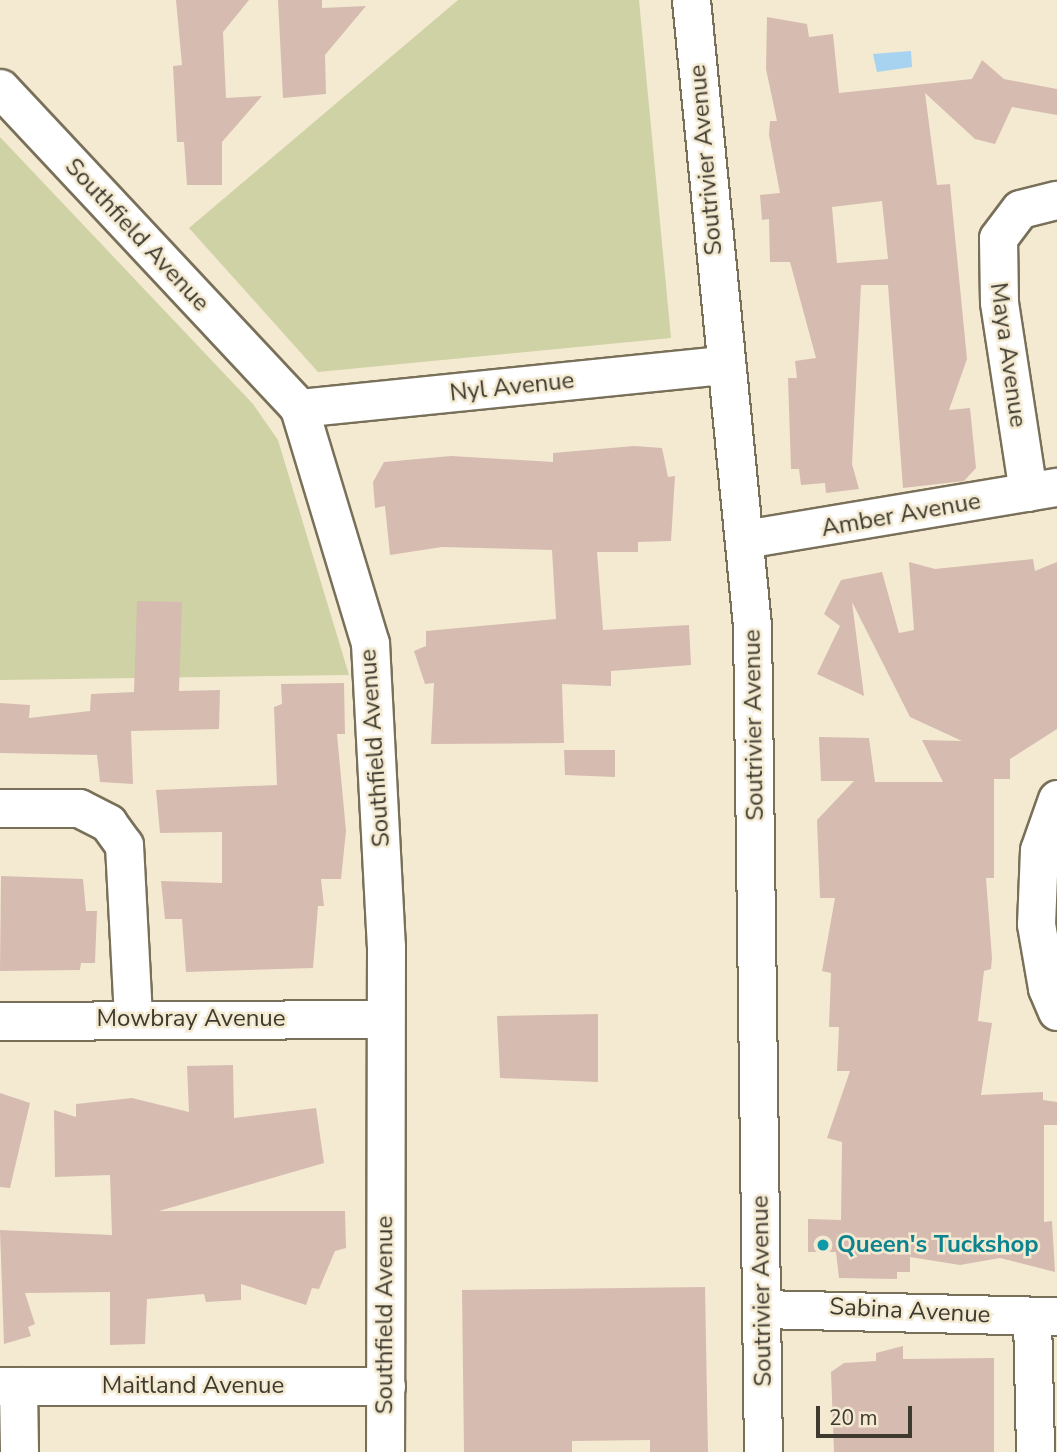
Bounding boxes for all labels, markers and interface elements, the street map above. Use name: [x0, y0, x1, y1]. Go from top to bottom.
street label: Soutrivier Avenue: [683, 63, 729, 257]
street label: Southfield Avenue: [59, 153, 215, 317]
street label: Maya Avenue: [984, 281, 1032, 429]
street label: Nyl Avenue: [448, 366, 576, 408]
street label: Amber Avenue: [819, 487, 983, 543]
street label: Soutrivier Avenue: [738, 629, 770, 821]
street label: Southfield Avenue: [354, 648, 396, 848]
street label: Mowbray Avenue: [96, 1005, 286, 1033]
street label: Soutrivier Avenue: [746, 1195, 778, 1387]
street label: Southfield Avenue: [371, 1216, 399, 1414]
place label: Queen's Tuckshop: [837, 1231, 1039, 1259]
marker: Queen's Tuckshop: [815, 1237, 831, 1253]
street label: Sabina Avenue: [829, 1292, 991, 1330]
street label: Maitland Avenue: [102, 1372, 284, 1400]
scale bar: [819, 1392, 915, 1436]
text: 20 m: [829, 1404, 878, 1432]

